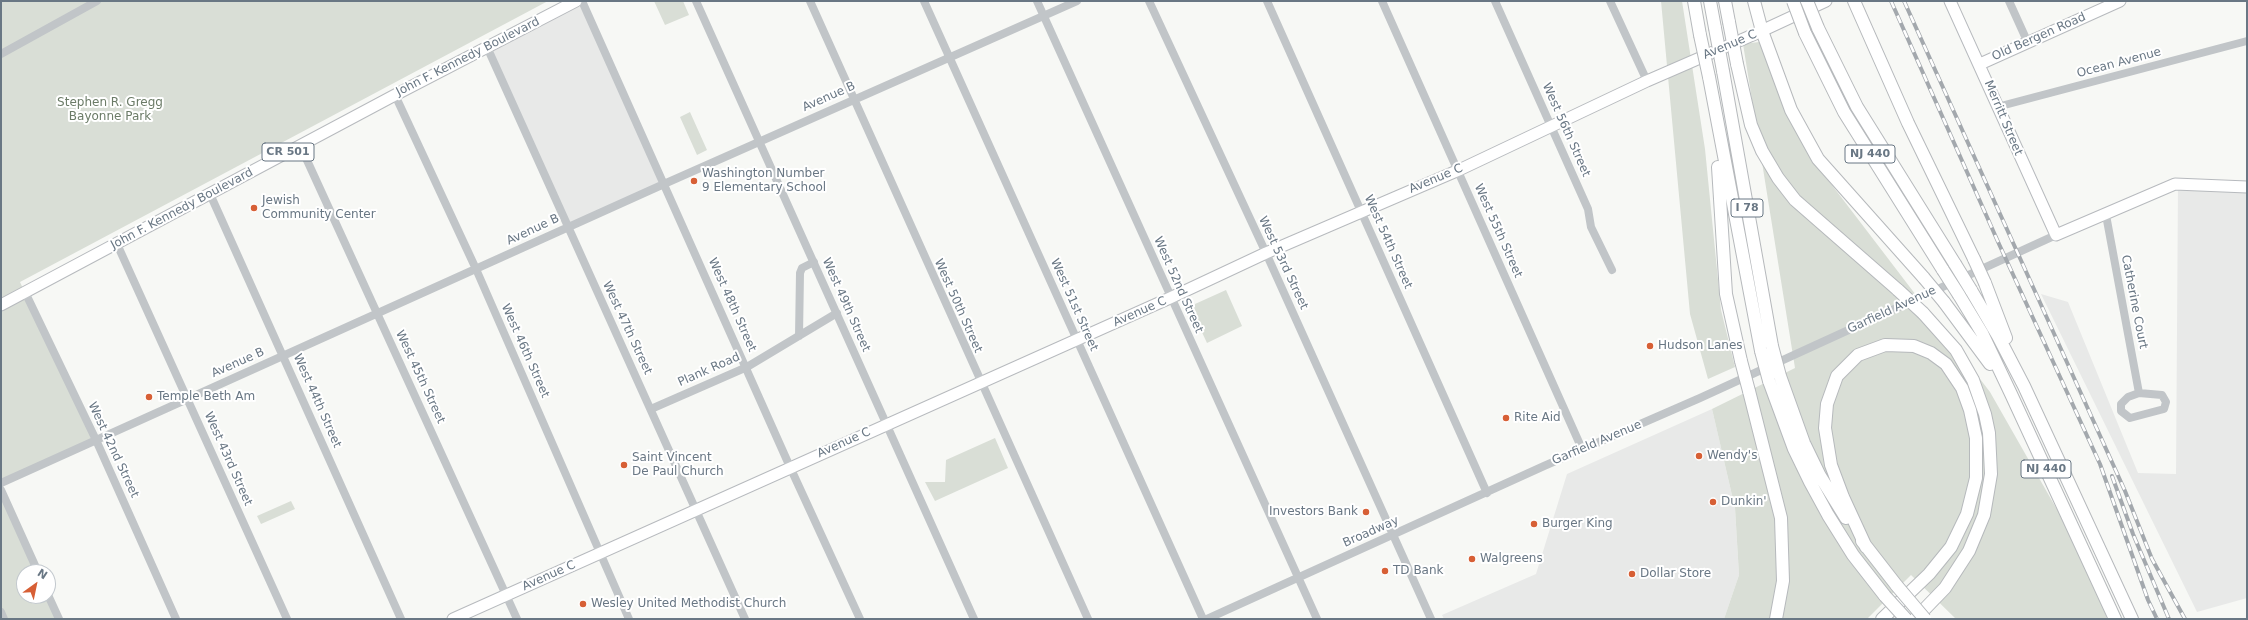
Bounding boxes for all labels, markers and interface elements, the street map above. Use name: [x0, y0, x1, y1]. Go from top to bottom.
street label: Old Bergen Road: [1990, 10, 2088, 64]
street label: John F. Kennedy Boulevard: [394, 14, 542, 100]
street label: Avenue C: [1701, 27, 1759, 63]
street label: Ocean Avenue: [2075, 45, 2163, 81]
street label: Merritt Street: [1981, 78, 2025, 158]
street label: Avenue B: [800, 79, 858, 115]
street label: West 56th Street: [1539, 81, 1593, 179]
park label: Stephen R. Gregg Bayonne Park: [57, 96, 163, 124]
road number: CR 501: [262, 143, 314, 161]
road number: NJ 440: [1845, 145, 1895, 163]
street label: Avenue C: [1407, 161, 1465, 197]
street label: John F. Kennedy Boulevard: [108, 165, 256, 253]
place label: Washington Number 9 Elementary School: [702, 167, 826, 195]
marker: Washington Number 9 Elementary School: [689, 176, 699, 186]
street label: West 55th Street: [1471, 182, 1525, 280]
street label: West 54th Street: [1361, 193, 1415, 291]
place label: Jewish Community Center: [262, 194, 376, 222]
road number: I 78: [1731, 199, 1763, 217]
marker: Jewish Community Center: [249, 203, 259, 213]
street label: Avenue B: [504, 212, 562, 248]
street label: West 53rd Street: [1255, 214, 1311, 312]
street label: West 52nd Street: [1150, 235, 1206, 335]
street label: Catherine Court: [2118, 254, 2150, 350]
street label: West 48th Street: [705, 256, 759, 354]
street label: West 49th Street: [819, 256, 873, 354]
street label: West 51st Street: [1047, 256, 1101, 354]
street label: West 50th Street: [931, 257, 985, 355]
street label: West 47th Street: [599, 279, 655, 377]
street label: Garfield Avenue: [1846, 283, 1938, 337]
street label: Avenue C: [1111, 294, 1169, 330]
street label: West 46th Street: [498, 302, 552, 400]
street label: West 45th Street: [392, 328, 448, 426]
place label: Hudson Lanes: [1658, 339, 1743, 353]
marker: Hudson Lanes: [1645, 341, 1655, 351]
street label: Avenue B: [209, 345, 267, 381]
street label: Plank Road: [676, 350, 742, 390]
street label: West 44th Street: [290, 352, 344, 450]
place label: Temple Beth Am: [157, 390, 255, 404]
marker: Temple Beth Am: [144, 392, 154, 402]
street label: West 42nd Street: [84, 400, 142, 500]
street label: West 43rd Street: [201, 410, 255, 508]
place label: Rite Aid: [1514, 411, 1561, 425]
marker: Rite Aid: [1501, 413, 1511, 423]
street label: Garfield Avenue: [1550, 418, 1644, 468]
street label: Avenue C: [815, 425, 873, 461]
place label: Wendy's: [1707, 449, 1757, 463]
place label: Saint Vincent De Paul Church: [632, 451, 724, 479]
marker: Wendy's: [1694, 451, 1704, 461]
marker: Saint Vincent De Paul Church: [619, 460, 629, 470]
road number: NJ 440: [2021, 460, 2071, 478]
place label: Dunkin': [1721, 495, 1767, 509]
marker: Dunkin': [1708, 497, 1718, 507]
place label: Investors Bank: [1269, 505, 1358, 519]
marker: Investors Bank: [1361, 507, 1371, 517]
street label: Broadway: [1341, 513, 1401, 551]
place label: Burger King: [1542, 517, 1613, 531]
marker: Burger King: [1529, 519, 1539, 529]
place label: Walgreens: [1480, 552, 1543, 566]
marker: Walgreens: [1467, 554, 1477, 564]
street label: Avenue C: [520, 558, 578, 594]
north arrow: [16, 564, 56, 604]
place label: TD Bank: [1393, 564, 1444, 578]
text: N: [35, 566, 50, 582]
marker: TD Bank: [1380, 566, 1390, 576]
place label: Dollar Store: [1640, 567, 1711, 581]
marker: Dollar Store: [1627, 569, 1637, 579]
place label: Wesley United Methodist Church: [591, 597, 786, 611]
marker: Wesley United Methodist Church: [578, 599, 588, 609]

